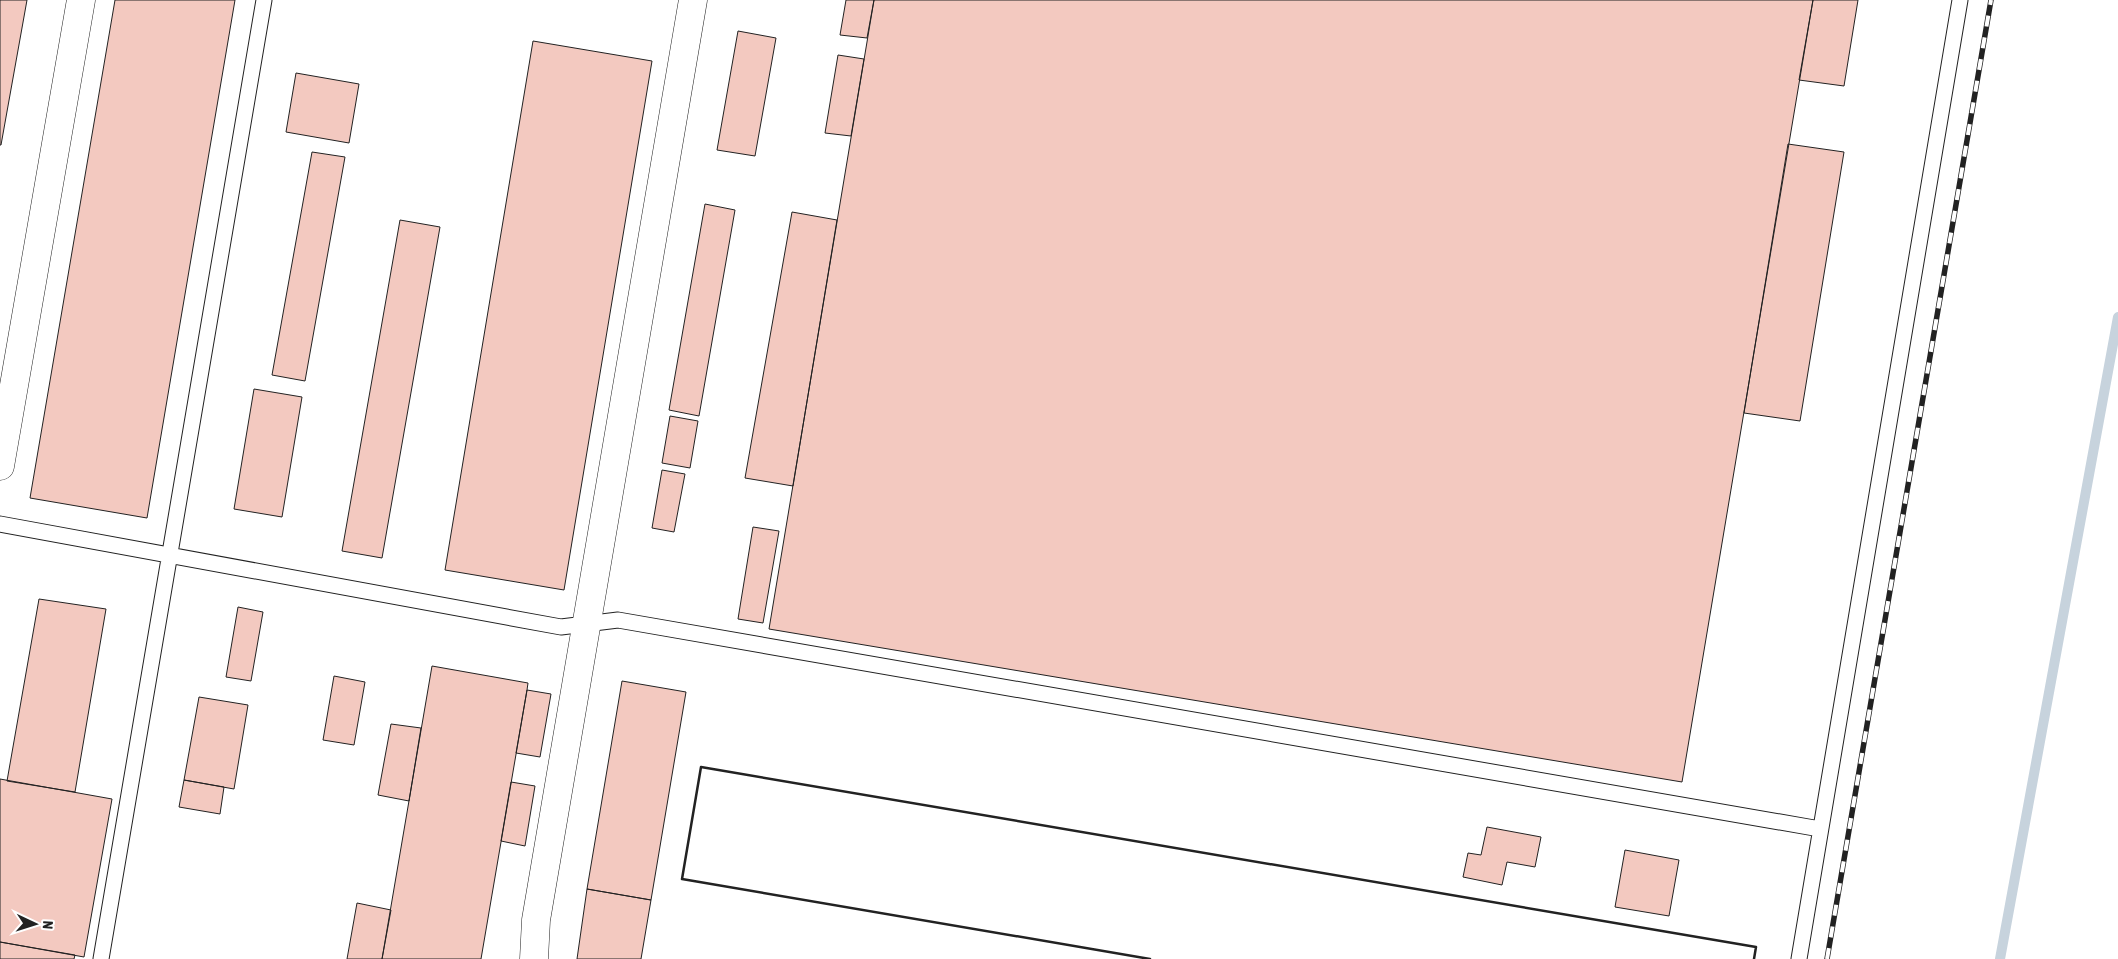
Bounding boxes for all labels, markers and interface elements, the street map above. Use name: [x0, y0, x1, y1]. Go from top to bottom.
north arrow: [10, 899, 60, 949]
text: N: [40, 920, 56, 930]

